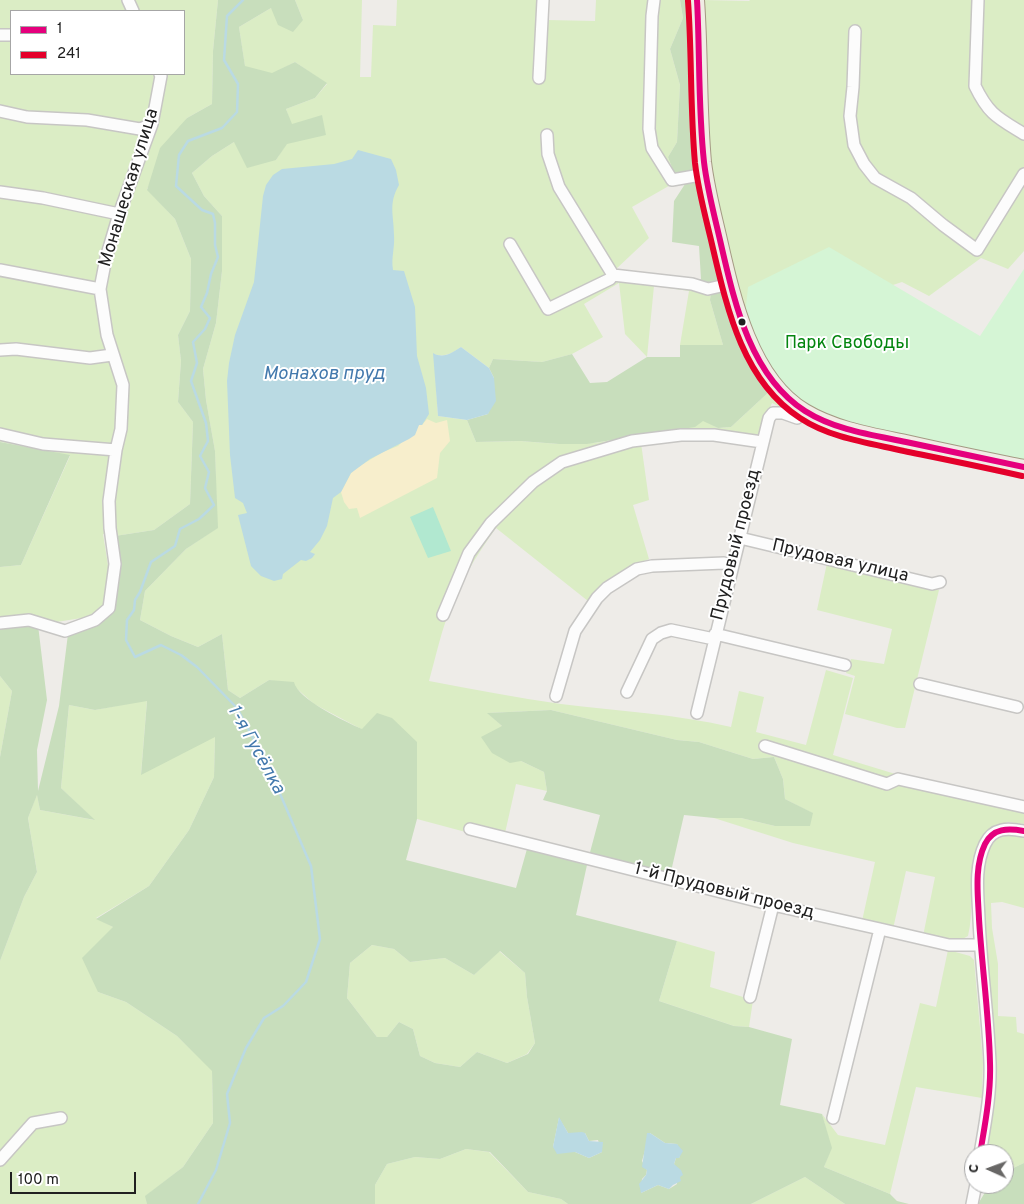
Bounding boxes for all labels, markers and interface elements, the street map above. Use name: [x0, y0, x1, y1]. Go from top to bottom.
legend: [10, 10, 185, 75]
text: 1: [57, 20, 63, 39]
text: 241: [57, 45, 81, 64]
street label: Монашеская улица: [96, 106, 164, 270]
unlabelled marker: [737, 317, 747, 327]
park label: Парк Свободы: [785, 333, 909, 355]
water label: Монахов пруд: [263, 364, 385, 386]
street label: Прудовый проезд: [708, 467, 766, 623]
street label: Прудовая улица: [770, 536, 910, 588]
water label: 1-я Гусёлка: [221, 701, 289, 799]
street label: 1-й Прудовый проезд: [632, 859, 816, 925]
north arrow: [964, 1144, 1014, 1194]
scale bar: [12, 1162, 139, 1194]
text: С: [966, 1164, 983, 1173]
text: 100 m: [18, 1171, 59, 1190]

